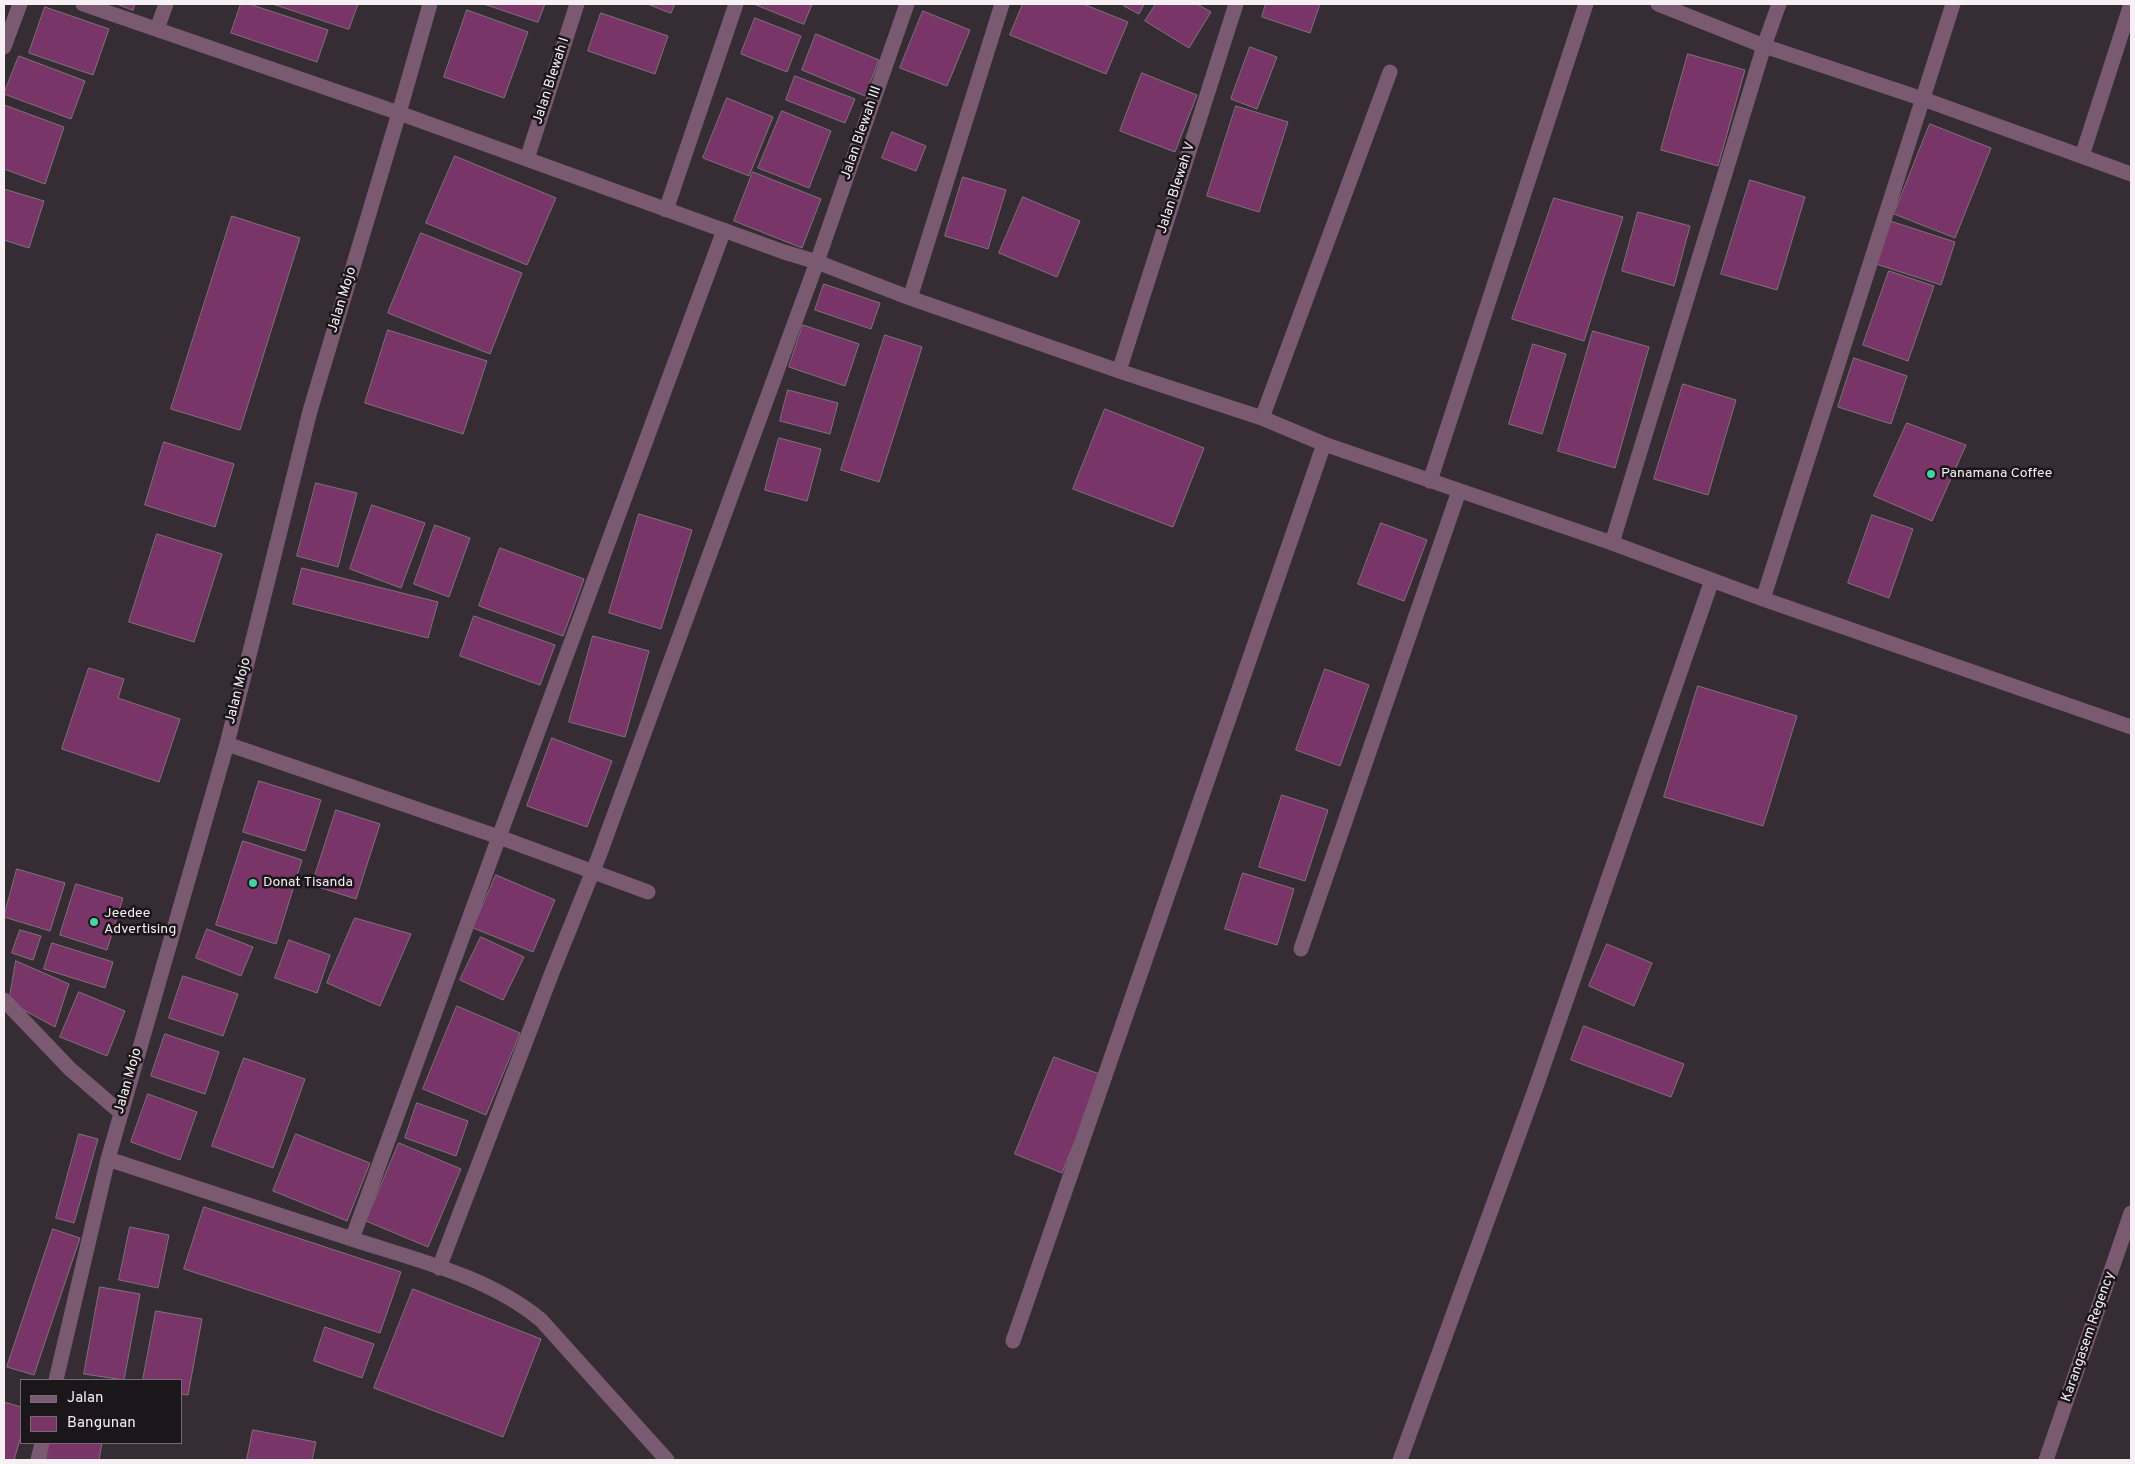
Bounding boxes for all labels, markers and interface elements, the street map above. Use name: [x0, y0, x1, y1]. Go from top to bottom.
street label: Jalan Blewah I: [530, 36, 574, 126]
street label: Jalan Blewah III: [838, 84, 886, 182]
street label: Jalan Blewah V: [1154, 140, 1200, 236]
street label: Jalan Mojo: [325, 265, 361, 335]
place label: Panamana Coffee: [1941, 466, 2052, 482]
marker: Panamana Coffee: [1925, 468, 1937, 480]
street label: Jalan Mojo: [223, 656, 255, 726]
place label: Donat Tisanda: [263, 875, 353, 891]
marker: Donat Tisanda: [247, 877, 259, 889]
place label: Jeedee Advertising: [104, 906, 176, 939]
marker: Jeedee Advertising: [88, 916, 100, 928]
street label: Jalan Mojo: [112, 1046, 146, 1116]
street label: Karangasem Regency: [2059, 1270, 2119, 1404]
legend: [20, 1379, 182, 1444]
text: Jalan: [67, 1389, 104, 1408]
text: Bangunan: [67, 1414, 136, 1433]

